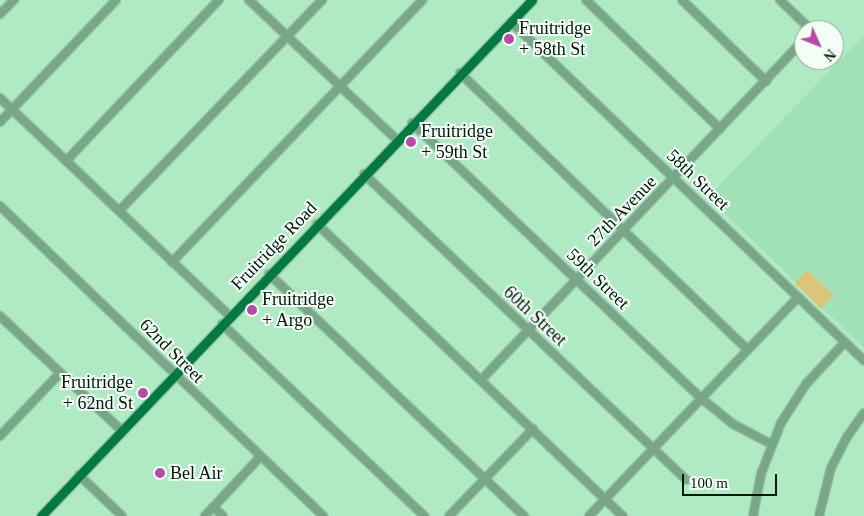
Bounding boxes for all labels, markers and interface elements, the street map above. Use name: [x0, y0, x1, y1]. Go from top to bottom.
place label: Fruitridge + 58th St: [519, 18, 591, 60]
north arrow: [794, 20, 844, 70]
marker: Fruitridge + 58th St: [503, 33, 515, 45]
text: N: [821, 46, 838, 64]
place label: Fruitridge + 59th St: [421, 121, 493, 163]
marker: Fruitridge + 59th St: [405, 136, 417, 148]
street label: 58th Street: [662, 145, 734, 215]
street label: 27th Avenue: [583, 171, 661, 251]
street label: Fruitridge Road: [226, 197, 322, 295]
street label: 59th Street: [562, 244, 634, 314]
street label: 60th Street: [499, 281, 571, 351]
place label: Fruitridge + Argo: [262, 289, 334, 332]
marker: Fruitridge + Argo: [246, 304, 258, 316]
street label: 62nd Street: [135, 314, 209, 388]
place label: Fruitridge + 62nd St: [61, 372, 133, 414]
marker: Fruitridge + 62nd St: [137, 387, 149, 399]
place label: Bel Air: [170, 462, 223, 484]
scale bar: [684, 464, 779, 496]
marker: Bel Air: [154, 467, 166, 479]
text: 100 m: [690, 475, 728, 491]

